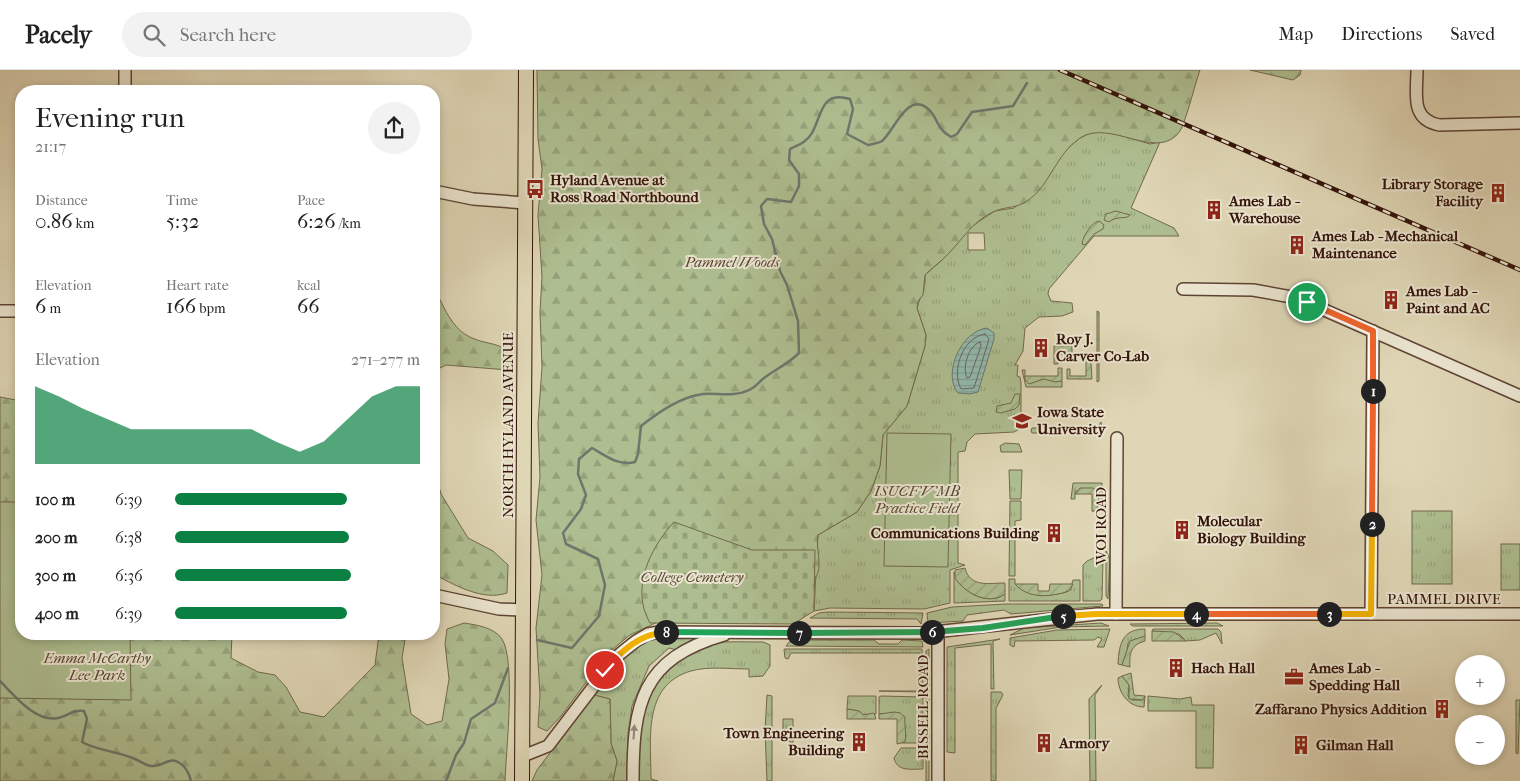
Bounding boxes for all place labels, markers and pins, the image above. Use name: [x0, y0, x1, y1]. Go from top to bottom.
place label: Hyland Avenue at Ross Road Northbound: [550, 171, 699, 206]
place label: Library Storage Facility: [1382, 175, 1484, 210]
bus stop icon: Hyland Avenue at Ross Road Northbound: [524, 178, 546, 200]
building icon: Library Storage Facility: [1487, 182, 1509, 204]
place label: Ames Lab - Warehouse: [1228, 192, 1301, 227]
building icon: Ames Lab - Warehouse: [1203, 199, 1225, 221]
place label: Ames Lab - Mechanical Maintenance: [1311, 227, 1459, 262]
building icon: Ames Lab - Mechanical Maintenance: [1286, 234, 1308, 256]
pin: [1286, 281, 1328, 323]
place label: Ames Lab - Paint and AC: [1405, 282, 1490, 317]
building icon: Ames Lab - Paint and AC: [1380, 289, 1402, 311]
place label: Roy J. Carver Co-Lab: [1056, 330, 1149, 365]
building icon: Roy J. Carver Co-Lab: [1030, 337, 1052, 359]
pin: 1: [1360, 378, 1386, 404]
place label: Iowa State University: [1036, 403, 1107, 438]
school or university icon: Iowa State University: [1011, 410, 1033, 432]
place label: Molecular Biology Building: [1196, 512, 1307, 547]
pin: 2: [1360, 512, 1384, 536]
building icon: Molecular Biology Building: [1171, 519, 1193, 541]
building icon: Communications Building: [1043, 522, 1065, 544]
place label: Communications Building: [871, 524, 1040, 542]
pin: 4: [1184, 602, 1208, 626]
pin: 3: [1316, 602, 1342, 626]
pin: 5: [1050, 604, 1076, 628]
pin: 8: [654, 620, 678, 644]
pin: 7: [786, 620, 812, 646]
pin: 6: [920, 620, 944, 644]
pin: [584, 649, 626, 691]
building icon: Hach Hall: [1165, 657, 1187, 679]
place label: Hach Hall: [1191, 659, 1256, 677]
place label: Ames Lab - Spedding Hall: [1308, 659, 1401, 694]
office icon: Ames Lab - Spedding Hall: [1283, 666, 1305, 688]
building icon: Zaffarano Physics Addition: [1431, 698, 1453, 720]
place label: Zaffarano Physics Addition: [1255, 700, 1427, 718]
place label: Town Engineering Building: [722, 724, 845, 759]
building icon: Town Engineering Building: [848, 731, 870, 753]
building icon: Armory: [1033, 732, 1055, 754]
place label: Armory: [1058, 734, 1110, 752]
building icon: Gilman Hall: [1290, 734, 1312, 756]
place label: Gilman Hall: [1316, 736, 1394, 754]

